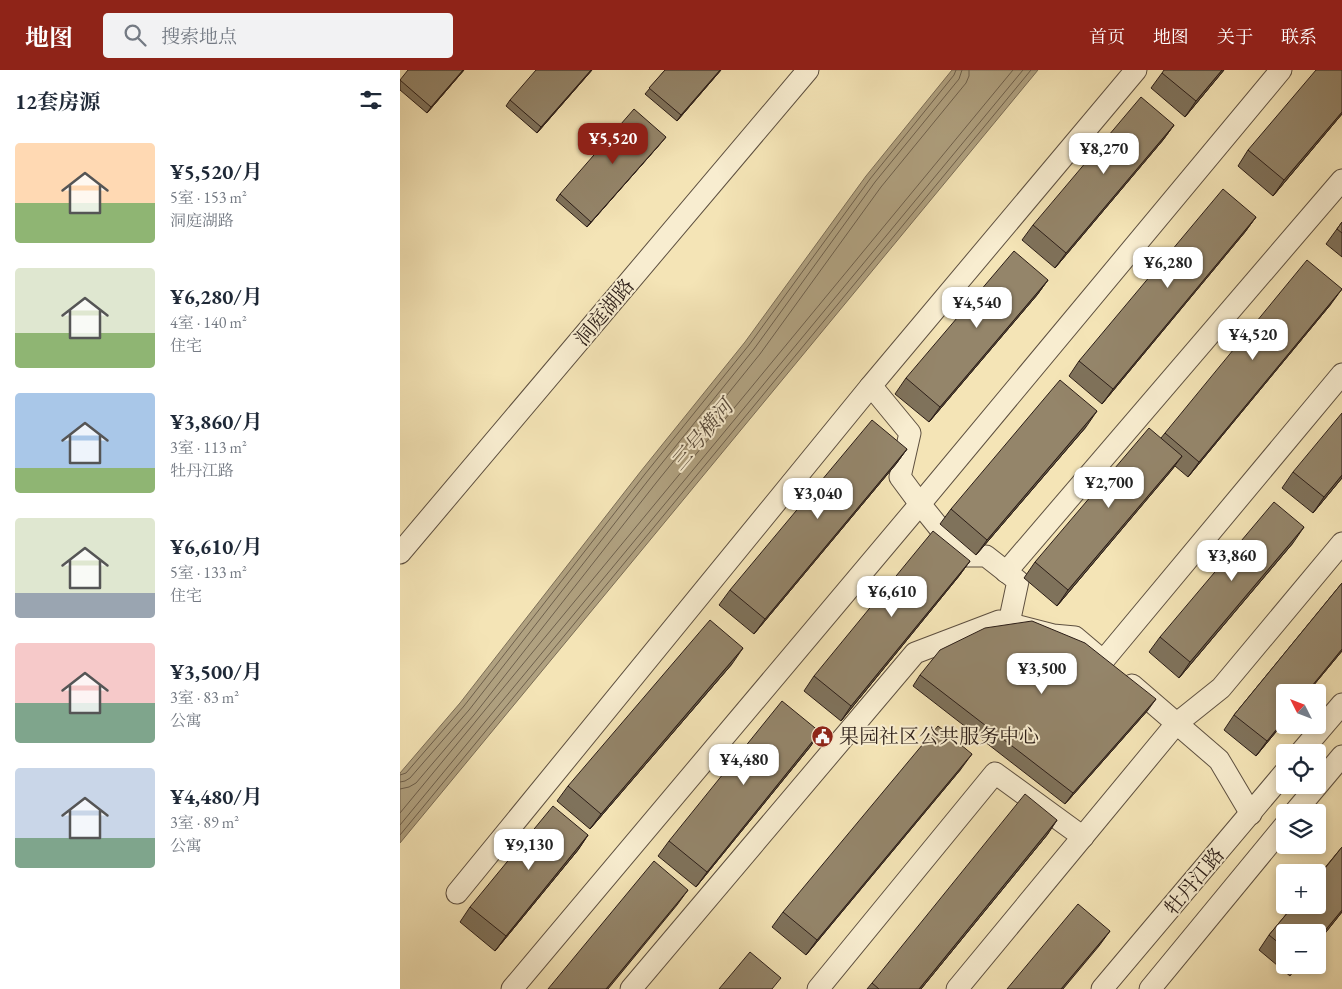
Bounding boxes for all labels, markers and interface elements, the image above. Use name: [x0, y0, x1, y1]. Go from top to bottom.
search box: [103, 13, 453, 58]
icon: search: [121, 21, 149, 49]
text: 地图: [25, 22, 73, 53]
text: 搜索地点: [161, 24, 237, 49]
text: 首页: [1089, 25, 1125, 48]
text: 地图: [1153, 25, 1189, 48]
text: 关于: [1217, 25, 1253, 48]
text: 联系: [1281, 25, 1317, 48]
icon: filters: [357, 86, 385, 114]
text: 12套房源: [15, 88, 100, 115]
pin: ¥5,520: [572, 122, 654, 165]
text: ¥5,520: [589, 128, 637, 149]
pin: ¥8,270: [1063, 132, 1145, 175]
text: ¥8,270: [1080, 138, 1128, 159]
text: ¥5,520/月: [170, 158, 263, 185]
icon: home: [55, 163, 115, 223]
text: 5室 · 153 m²: [170, 187, 247, 208]
text: 洞庭湖路: [170, 210, 234, 231]
pin: ¥6,280: [1127, 246, 1209, 289]
text: ¥6,280: [1144, 252, 1192, 273]
street label: 洞庭湖路: [568, 273, 640, 351]
text: ¥6,280/月: [170, 283, 263, 310]
pin: ¥4,540: [936, 286, 1018, 329]
icon: home: [55, 288, 115, 348]
text: ¥4,540: [953, 292, 1001, 313]
text: 4室 · 140 m²: [170, 312, 247, 333]
pin: ¥4,520: [1212, 318, 1294, 361]
text: ¥4,520: [1229, 324, 1277, 345]
text: 住宅: [170, 335, 202, 356]
water label: 三号横河: [664, 391, 742, 476]
text: ¥3,860/月: [170, 408, 263, 435]
icon: home: [55, 413, 115, 473]
text: 3室 · 113 m²: [170, 437, 247, 458]
text: 牡丹江路: [170, 460, 234, 481]
pin: ¥2,700: [1068, 466, 1150, 509]
text: ¥2,700: [1085, 472, 1133, 493]
pin: ¥3,040: [777, 478, 859, 520]
text: ¥3,040: [794, 483, 842, 504]
text: ¥6,610/月: [170, 533, 263, 560]
icon: home: [55, 538, 115, 598]
pin: ¥3,860: [1191, 540, 1273, 582]
text: ¥3,860: [1208, 545, 1256, 566]
text: 5室 · 133 m²: [170, 562, 247, 583]
pin: ¥6,610: [851, 576, 933, 618]
text: ¥6,610: [868, 581, 916, 602]
text: 住宅: [170, 585, 202, 606]
pin: ¥3,500: [1001, 652, 1083, 695]
text: ¥3,500/月: [170, 658, 263, 685]
text: ¥3,500: [1018, 658, 1066, 679]
icon: home: [55, 663, 115, 723]
north arrow: [1276, 684, 1326, 734]
map controls: [1276, 684, 1326, 974]
text: 3室 · 83 m²: [170, 687, 239, 708]
text: 公寓: [170, 710, 202, 731]
place label: 果园社区公共服务中心: [839, 723, 1039, 749]
public building icon: 果园社区公共服务中心: [811, 724, 835, 748]
pin: ¥4,480: [703, 744, 785, 786]
button: locate: [1276, 744, 1326, 794]
text: ¥4,480: [720, 749, 768, 770]
text: ¥4,480/月: [170, 783, 263, 810]
icon: home: [55, 788, 115, 848]
button: layers: [1276, 804, 1326, 854]
text: 3室 · 89 m²: [170, 812, 239, 833]
pin: ¥9,130: [488, 828, 570, 871]
text: ¥9,130: [505, 834, 553, 855]
text: 公寓: [170, 835, 202, 856]
street label: 牡丹江路: [1158, 842, 1230, 920]
button: +: [1276, 864, 1326, 914]
button: −: [1276, 924, 1326, 974]

